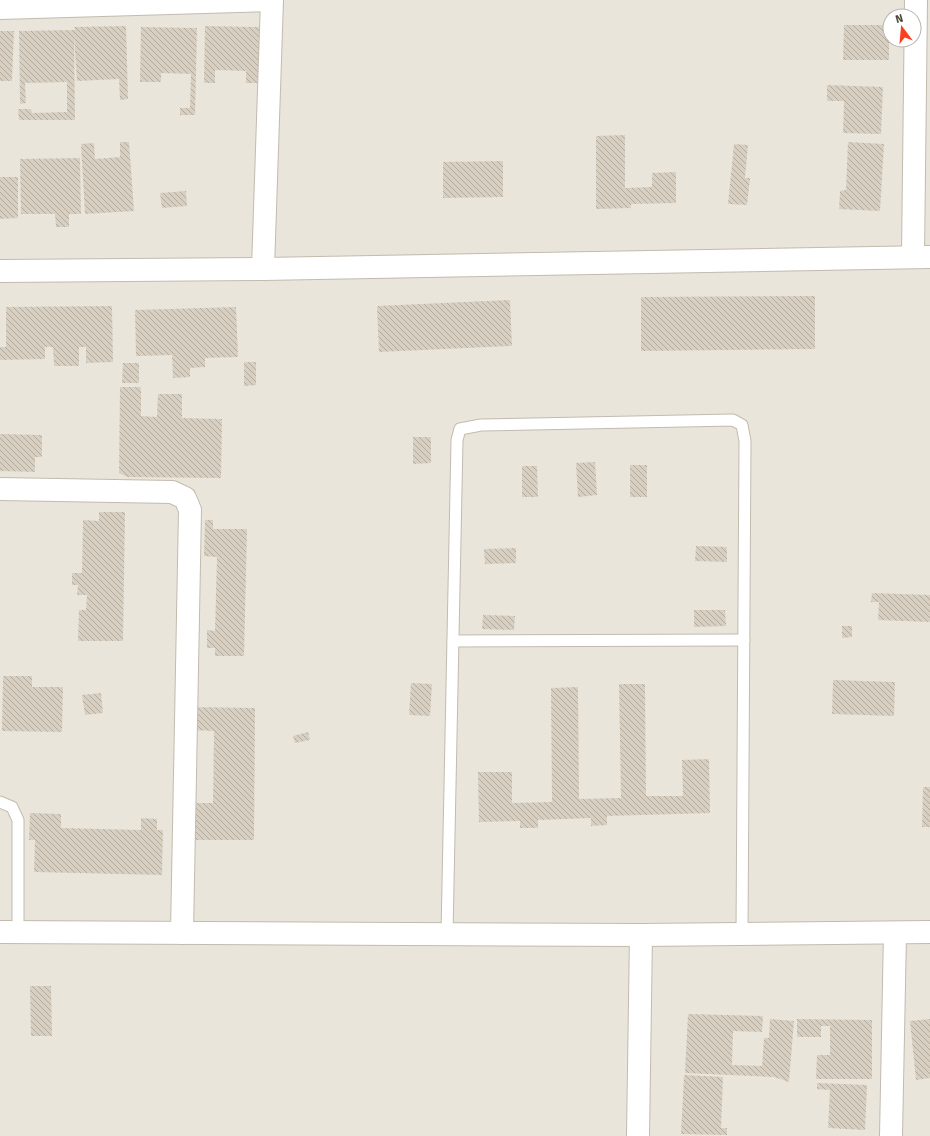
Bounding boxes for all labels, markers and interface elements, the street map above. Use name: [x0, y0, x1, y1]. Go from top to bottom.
north arrow: [882, 8, 922, 48]
text: N: [894, 12, 905, 26]

